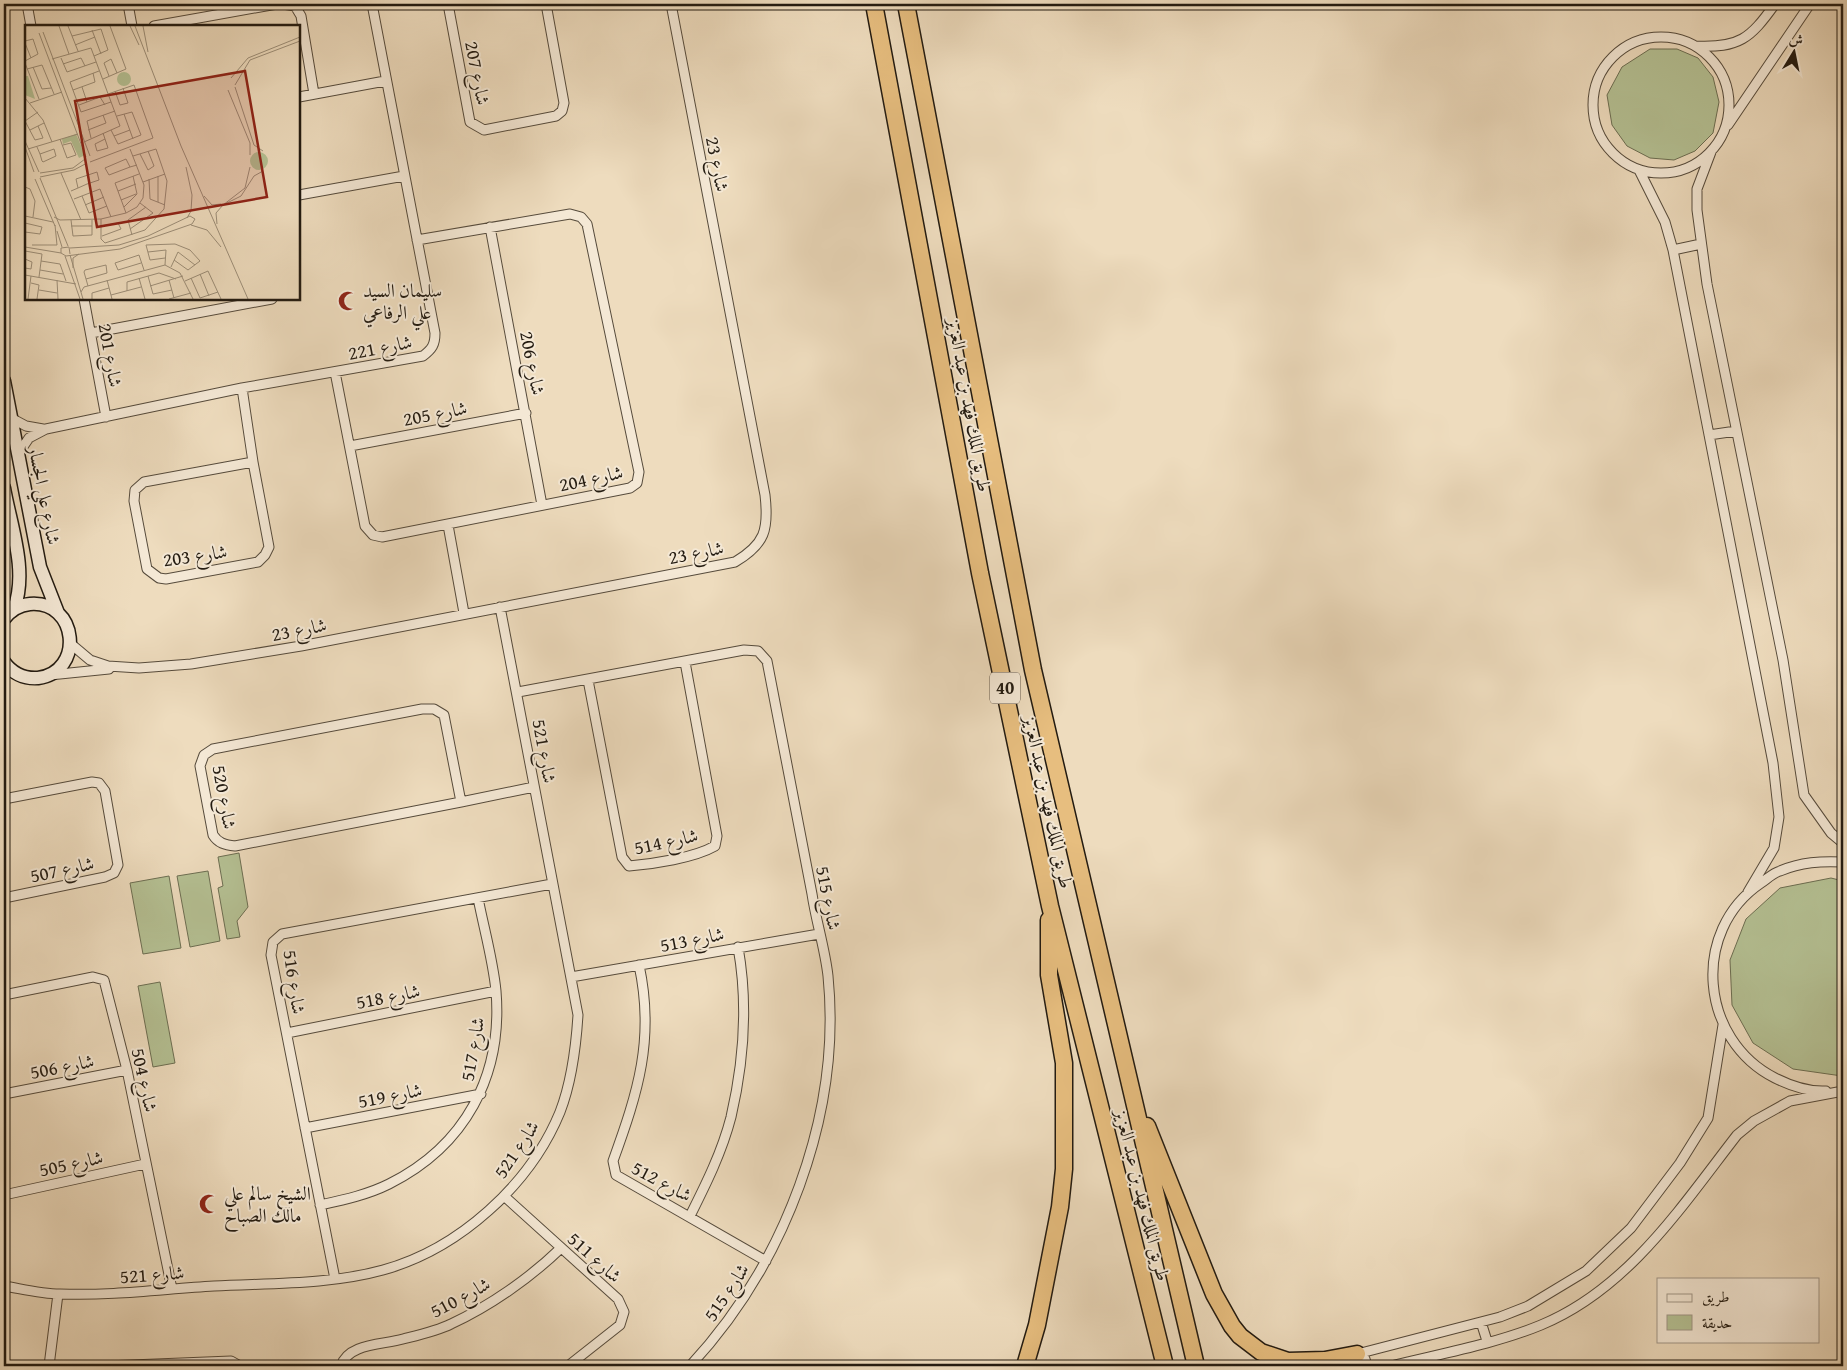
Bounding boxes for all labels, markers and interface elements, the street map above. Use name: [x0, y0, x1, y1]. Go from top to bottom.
inset map: [25, 25, 300, 300]
north arrow: [1770, 28, 1820, 78]
text: ش: [1788, 28, 1805, 50]
street label: شارع 207: [456, 39, 498, 108]
street label: شارع 23: [697, 134, 737, 194]
place label: سليمان السيد علي الرفاعي: [363, 276, 442, 331]
mosque icon: سليمان السيد علي الرفاعي: [337, 290, 359, 312]
street label: طريق الملك فهد بن عبد العزيز: [941, 314, 999, 494]
street label: شارع 201: [90, 321, 130, 390]
street label: شارع 221: [346, 327, 415, 369]
street label: شارع 206: [511, 329, 553, 398]
street label: شارع 205: [401, 393, 470, 435]
street label: شارع علي الجسار: [16, 441, 68, 548]
street label: شارع 204: [556, 458, 626, 500]
street label: شارع 23: [666, 533, 726, 573]
street label: شارع 203: [161, 537, 229, 575]
street label: شارع 23: [269, 610, 329, 650]
road number: 40: [990, 672, 1020, 704]
street label: طريق الملك فهد بن عبد العزيز: [1017, 711, 1081, 891]
street label: شارع 521: [524, 717, 564, 786]
street label: شارع 520: [204, 763, 244, 832]
street label: شارع 514: [631, 821, 701, 863]
street label: شارع 507: [27, 849, 97, 891]
street label: شارع 515: [807, 864, 849, 933]
street label: شارع 513: [658, 919, 727, 961]
street label: شارع 516: [275, 948, 313, 1016]
street label: شارع 518: [354, 976, 423, 1018]
street label: شارع 517: [453, 1015, 493, 1084]
street label: شارع 504: [123, 1045, 165, 1115]
street label: شارع 506: [28, 1046, 97, 1088]
street label: شارع 519: [356, 1075, 425, 1117]
street label: طريق الملك فهد بن عبد العزيز: [1108, 1104, 1178, 1284]
street label: شارع 521: [486, 1114, 547, 1185]
street label: شارع 505: [36, 1143, 106, 1185]
street label: شارع 512: [626, 1153, 697, 1210]
place label: الشيخ سالم علي مالك الصباح: [224, 1179, 311, 1233]
mosque icon: الشيخ سالم علي مالك الصباح: [198, 1193, 220, 1215]
street label: شارع 511: [560, 1225, 628, 1291]
street label: شارع 515: [696, 1257, 757, 1328]
street label: شارع 521: [119, 1258, 185, 1292]
street label: شارع 510: [425, 1269, 496, 1326]
legend: [1657, 1278, 1820, 1342]
text: طريق: [1702, 1286, 1729, 1307]
text: حديقة: [1702, 1312, 1732, 1333]

